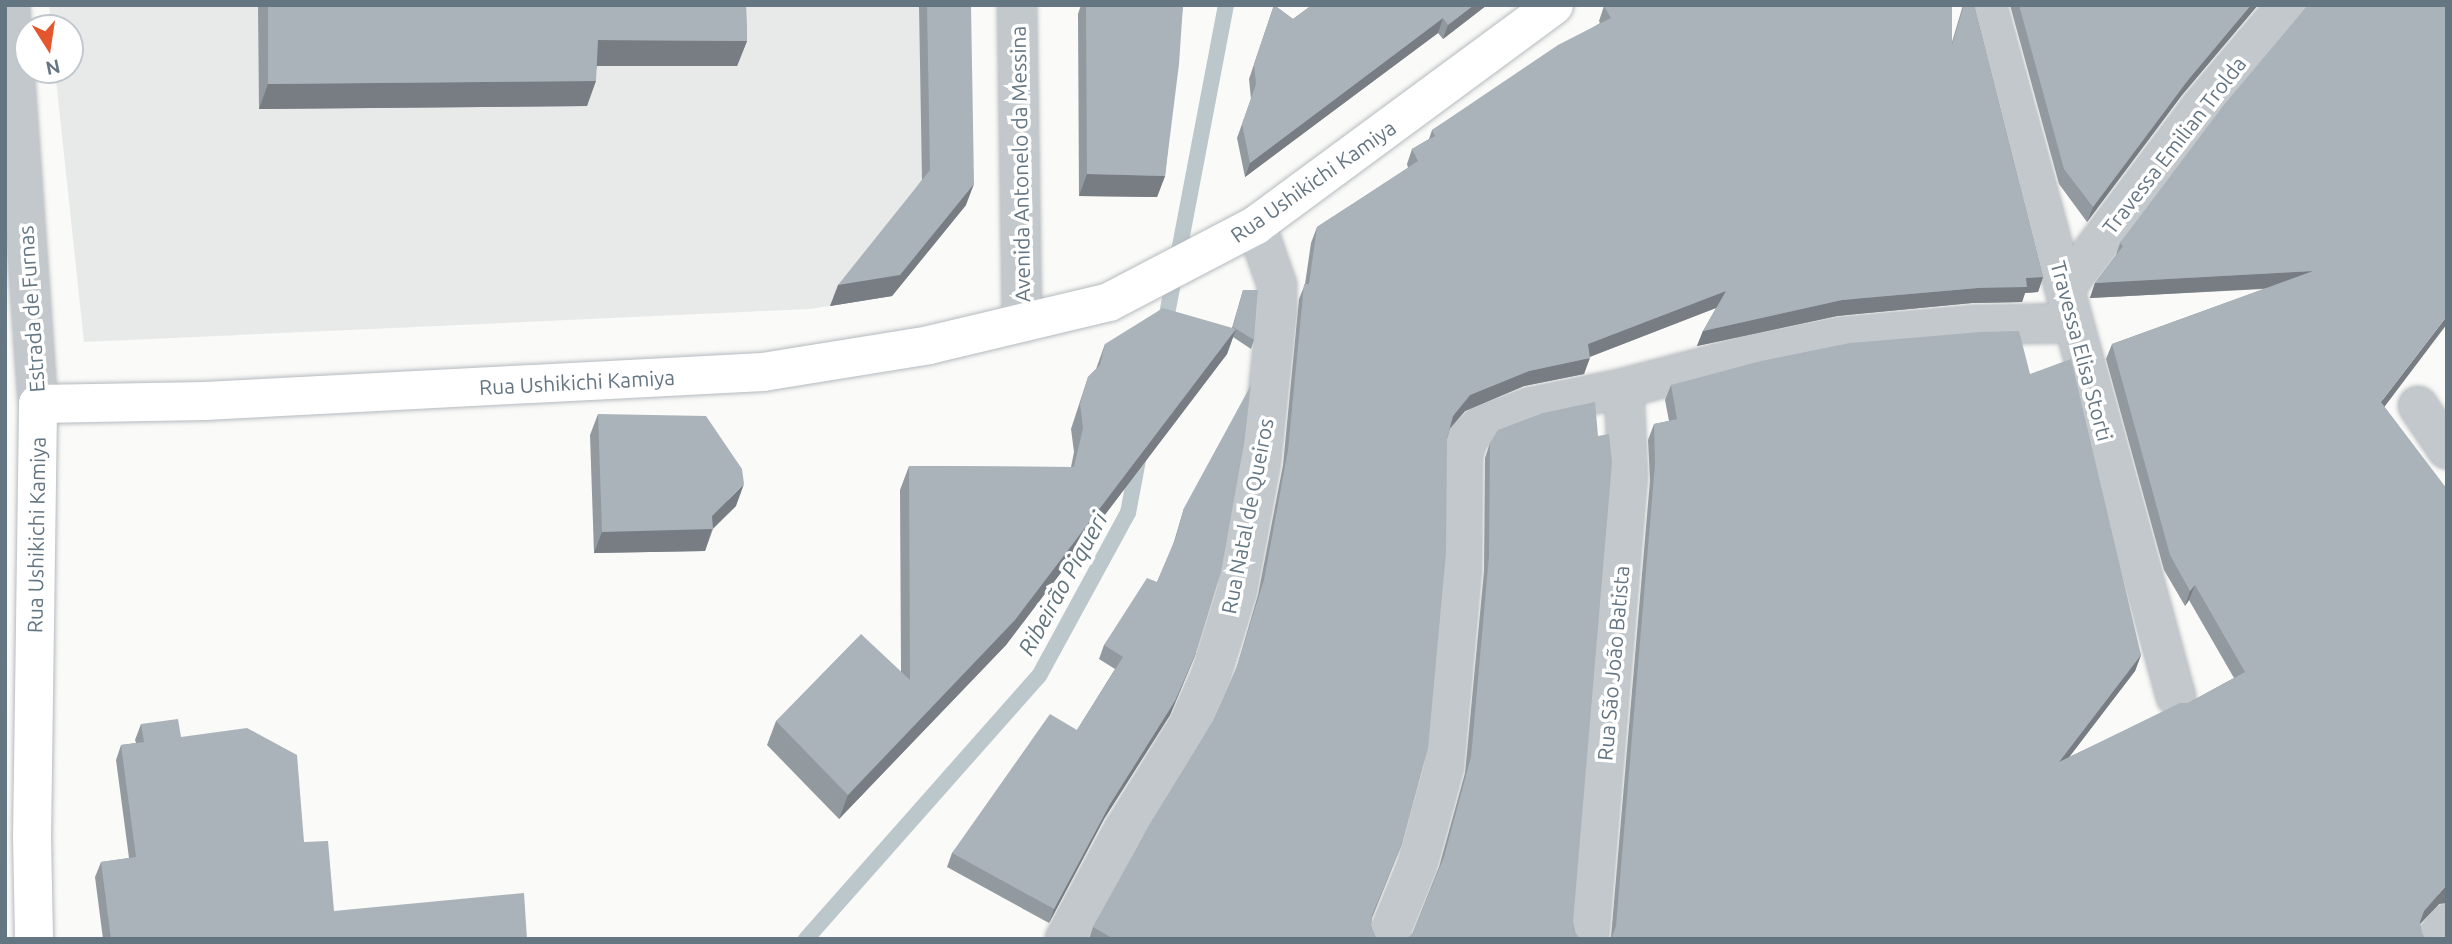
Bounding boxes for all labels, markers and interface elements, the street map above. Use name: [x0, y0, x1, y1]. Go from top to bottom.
north arrow: [14, 14, 84, 84]
street label: Avenida Antonelo da Messina: [1005, 26, 1035, 302]
street label: Travessa Emilian Trolda: [2097, 51, 2251, 239]
text: N: [44, 55, 62, 80]
street label: Rua Ushikichi Kamiya: [1225, 114, 1401, 248]
street label: Estrada de Furnas: [13, 225, 49, 393]
street label: Travessa Elisa Storti: [2046, 258, 2118, 444]
street label: Rua Ushikichi Kamiya: [478, 364, 676, 400]
street label: Rua Natal de Queiros: [1216, 416, 1278, 616]
street label: Rua Ushikichi Kamiya: [22, 437, 50, 633]
water label: Ribeirão Piqueri: [1012, 508, 1114, 660]
street label: Rua São João Batista: [1592, 564, 1634, 762]

